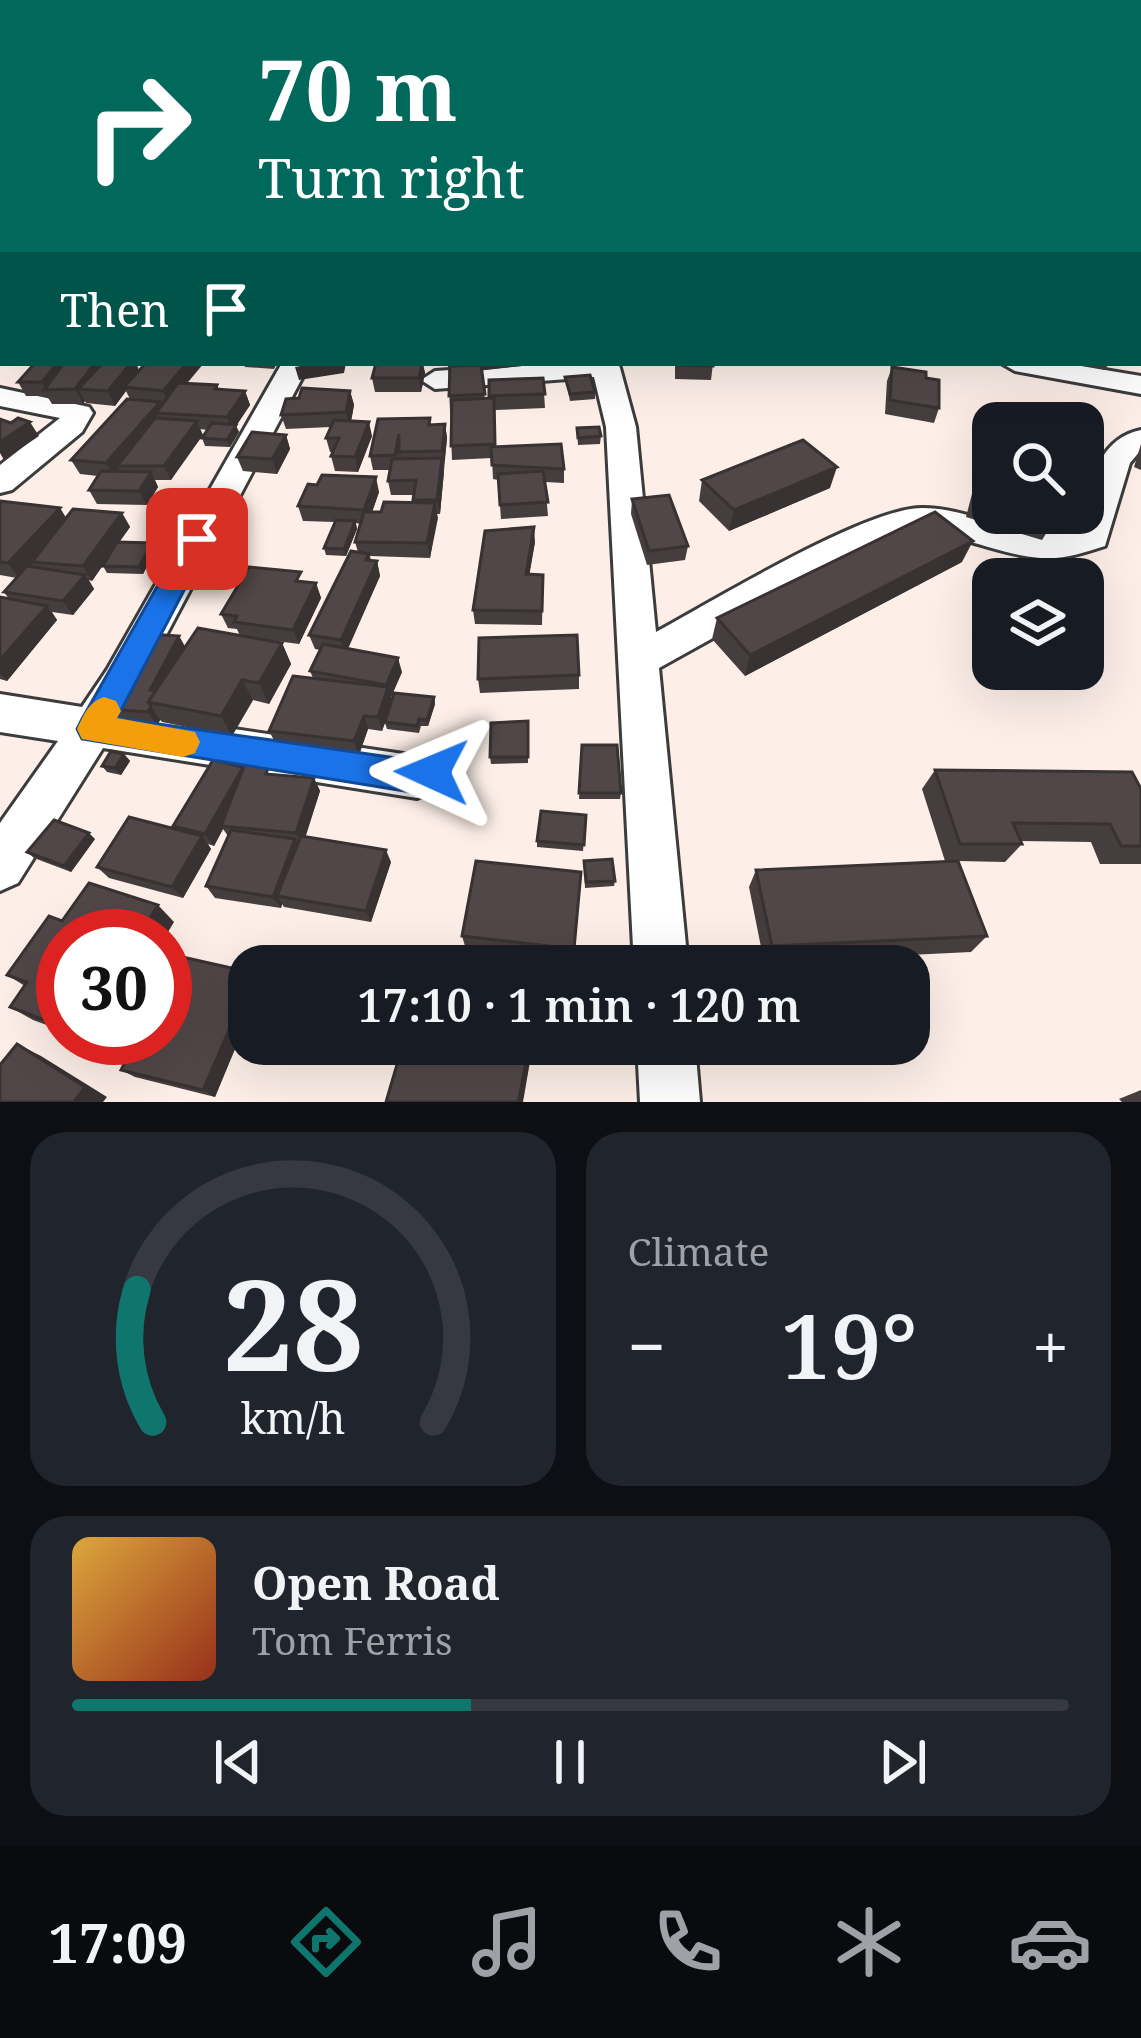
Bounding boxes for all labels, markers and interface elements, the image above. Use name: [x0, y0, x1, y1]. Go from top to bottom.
text: 70 m: [258, 31, 458, 146]
icon: right: [60, 48, 216, 204]
text: Turn right: [258, 140, 525, 214]
icon: arrive: [193, 276, 259, 342]
text: Then: [60, 279, 169, 340]
map controls: [972, 402, 1104, 690]
button: search: [972, 402, 1104, 534]
pin: [146, 488, 248, 590]
icon: arrive: [164, 506, 230, 572]
button: layers: [972, 558, 1104, 690]
position arrow: [369, 709, 495, 835]
speed limit sign: 30: [36, 909, 192, 1065]
text: 17:10 · 1 min · 120 m: [357, 974, 801, 1035]
text: Climate: [628, 1224, 769, 1277]
text: 28: [222, 1238, 363, 1408]
text: 19°: [780, 1283, 918, 1405]
text: −: [628, 1300, 666, 1390]
text: +: [1032, 1300, 1069, 1390]
text: km/h: [240, 1388, 345, 1447]
text: Open Road: [252, 1552, 500, 1613]
text: Tom Ferris: [252, 1613, 453, 1666]
icon: previous: [205, 1729, 271, 1795]
icon: pause: [537, 1729, 603, 1795]
icon: next: [870, 1729, 936, 1795]
icon: directions: [284, 1900, 368, 1984]
icon: music: [465, 1900, 549, 1984]
icon: phone: [646, 1900, 730, 1984]
icon: climate: [827, 1900, 911, 1984]
icon: car: [1008, 1900, 1092, 1984]
text: 17:09: [49, 1905, 187, 1979]

